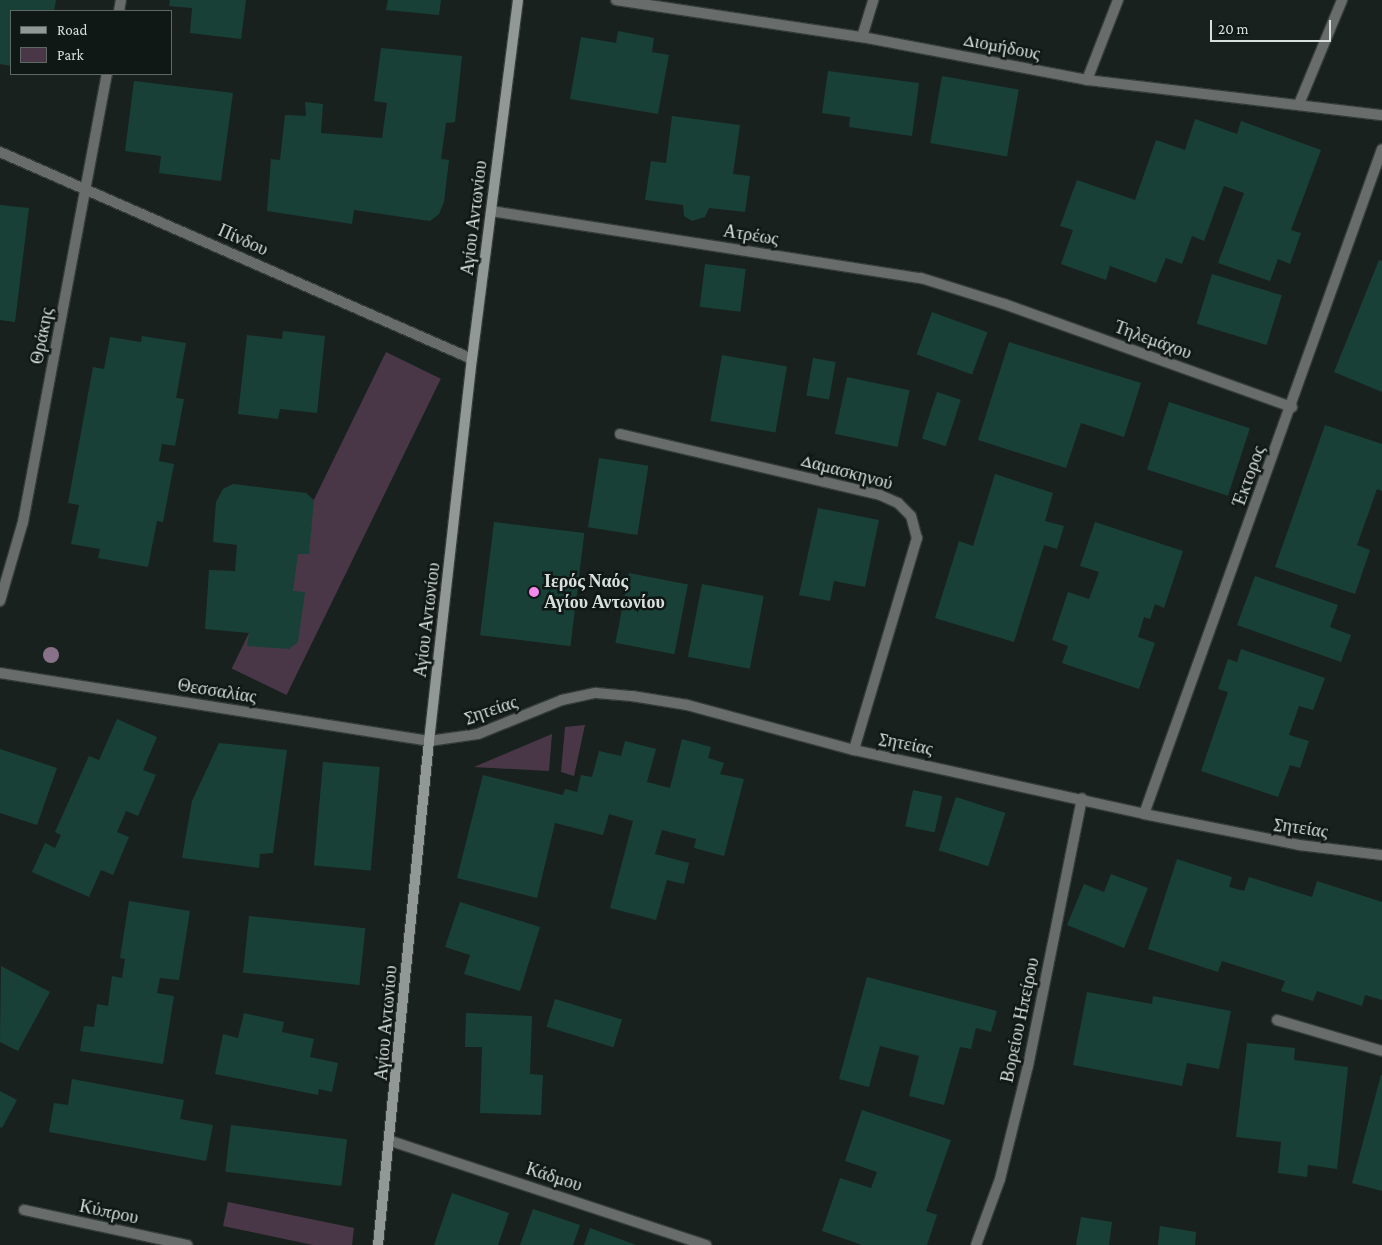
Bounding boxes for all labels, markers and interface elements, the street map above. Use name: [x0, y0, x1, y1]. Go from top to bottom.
legend: [10, 10, 172, 75]
scale bar: [1212, 10, 1333, 42]
text: 20 m: [1218, 21, 1249, 37]
text: Road: [57, 22, 87, 38]
street label: Διομήδους: [962, 29, 1042, 65]
text: Park: [57, 47, 84, 63]
street label: Αγίου Αντωνίου: [456, 159, 492, 277]
street label: Πίνδου: [215, 219, 271, 261]
street label: Ατρέως: [722, 220, 780, 250]
street label: Θράκης: [26, 306, 58, 366]
street label: Τηλεμάχου: [1111, 316, 1195, 364]
street label: Έκτορος: [1228, 443, 1270, 509]
street label: Δαμασκηνού: [799, 449, 895, 495]
street label: Αγίου Αντωνίου: [409, 561, 445, 679]
place label: Ιερός Ναός Αγίου Αντωνίου: [544, 571, 665, 614]
marker: Ιερός Ναός Αγίου Αντωνίου: [528, 586, 540, 598]
street label: Θεσσαλίας: [176, 674, 258, 708]
street label: Σητείας: [462, 691, 520, 729]
street label: Σητείας: [877, 728, 935, 760]
street label: Σητείας: [1272, 813, 1330, 843]
street label: Βορείου Ηπείρου: [996, 956, 1044, 1084]
street label: Αγίου Αντωνίου: [370, 964, 402, 1082]
street label: Κάδμου: [523, 1158, 585, 1196]
street label: Κύπρου: [77, 1195, 141, 1229]

